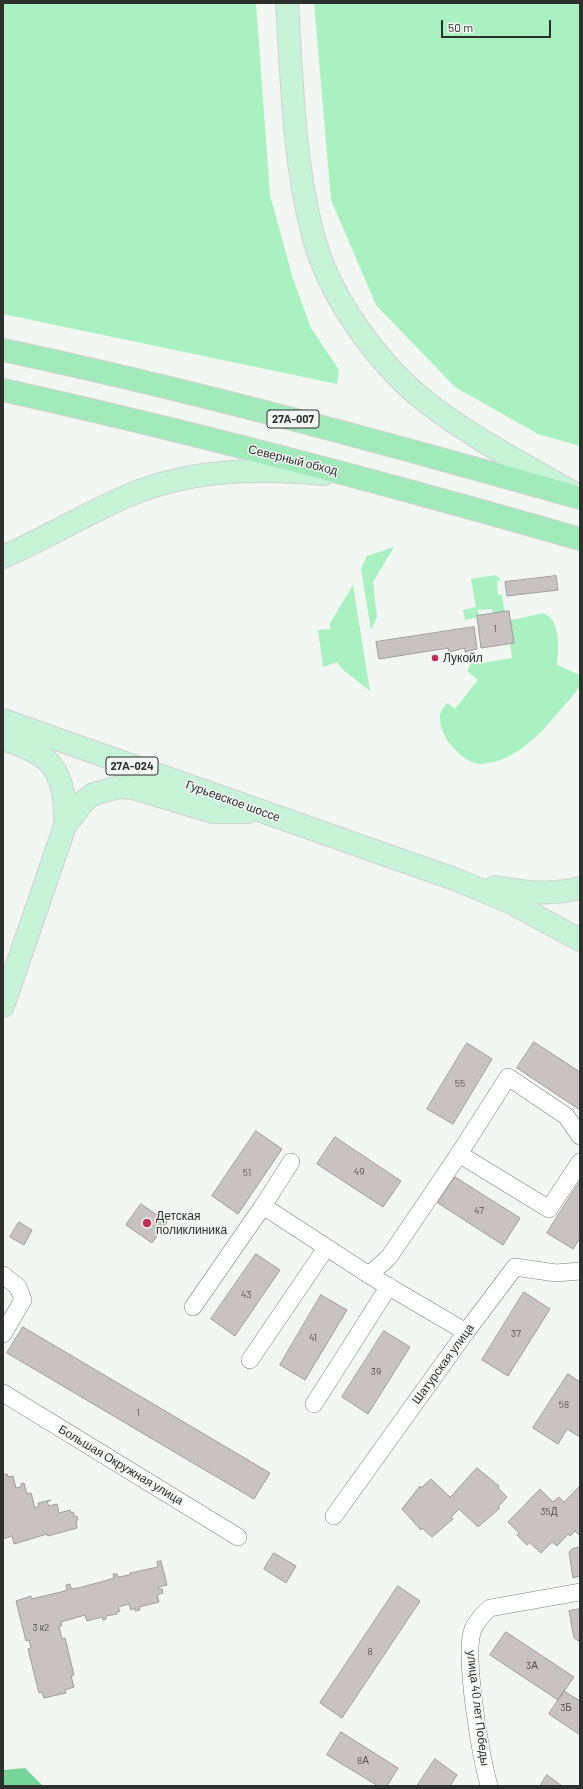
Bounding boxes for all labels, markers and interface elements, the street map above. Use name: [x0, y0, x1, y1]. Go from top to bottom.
scale bar: [443, 12, 553, 38]
text: 50 m: [448, 20, 473, 34]
road number: 27А-007: [267, 410, 319, 428]
street label: Северный обход: [247, 442, 339, 478]
house number: 1: [493, 623, 497, 635]
place label: Лукойл: [443, 651, 483, 665]
marker: Лукойл: [430, 653, 440, 663]
road number: 27А-024: [106, 757, 158, 775]
street label: Гурьевское шоссе: [184, 777, 282, 825]
house number: 55: [455, 1078, 465, 1090]
house number: 49: [354, 1166, 364, 1178]
house number: 51: [243, 1167, 251, 1179]
house number: 47: [474, 1205, 484, 1217]
place label: Детская поликлиника: [156, 1209, 227, 1237]
marker: Детская поликлиника: [141, 1217, 153, 1229]
house number: 43: [241, 1289, 251, 1301]
street label: Шатурская улица: [409, 1321, 477, 1407]
house number: 37: [511, 1328, 521, 1340]
house number: 41: [309, 1332, 317, 1344]
house number: 39: [371, 1366, 381, 1378]
house number: 58: [559, 1399, 569, 1411]
house number: 1: [136, 1407, 140, 1419]
street label: Большая Окружная улица: [56, 1422, 186, 1508]
house number: 35Д: [540, 1506, 558, 1518]
house number: 3 к2: [33, 1622, 49, 1634]
house number: 8: [367, 1646, 373, 1658]
street label: улица 40 лет Победы: [464, 1649, 492, 1767]
house number: 3А: [526, 1660, 538, 1672]
house number: 3Б: [560, 1702, 572, 1714]
house number: 8А: [357, 1755, 369, 1767]

